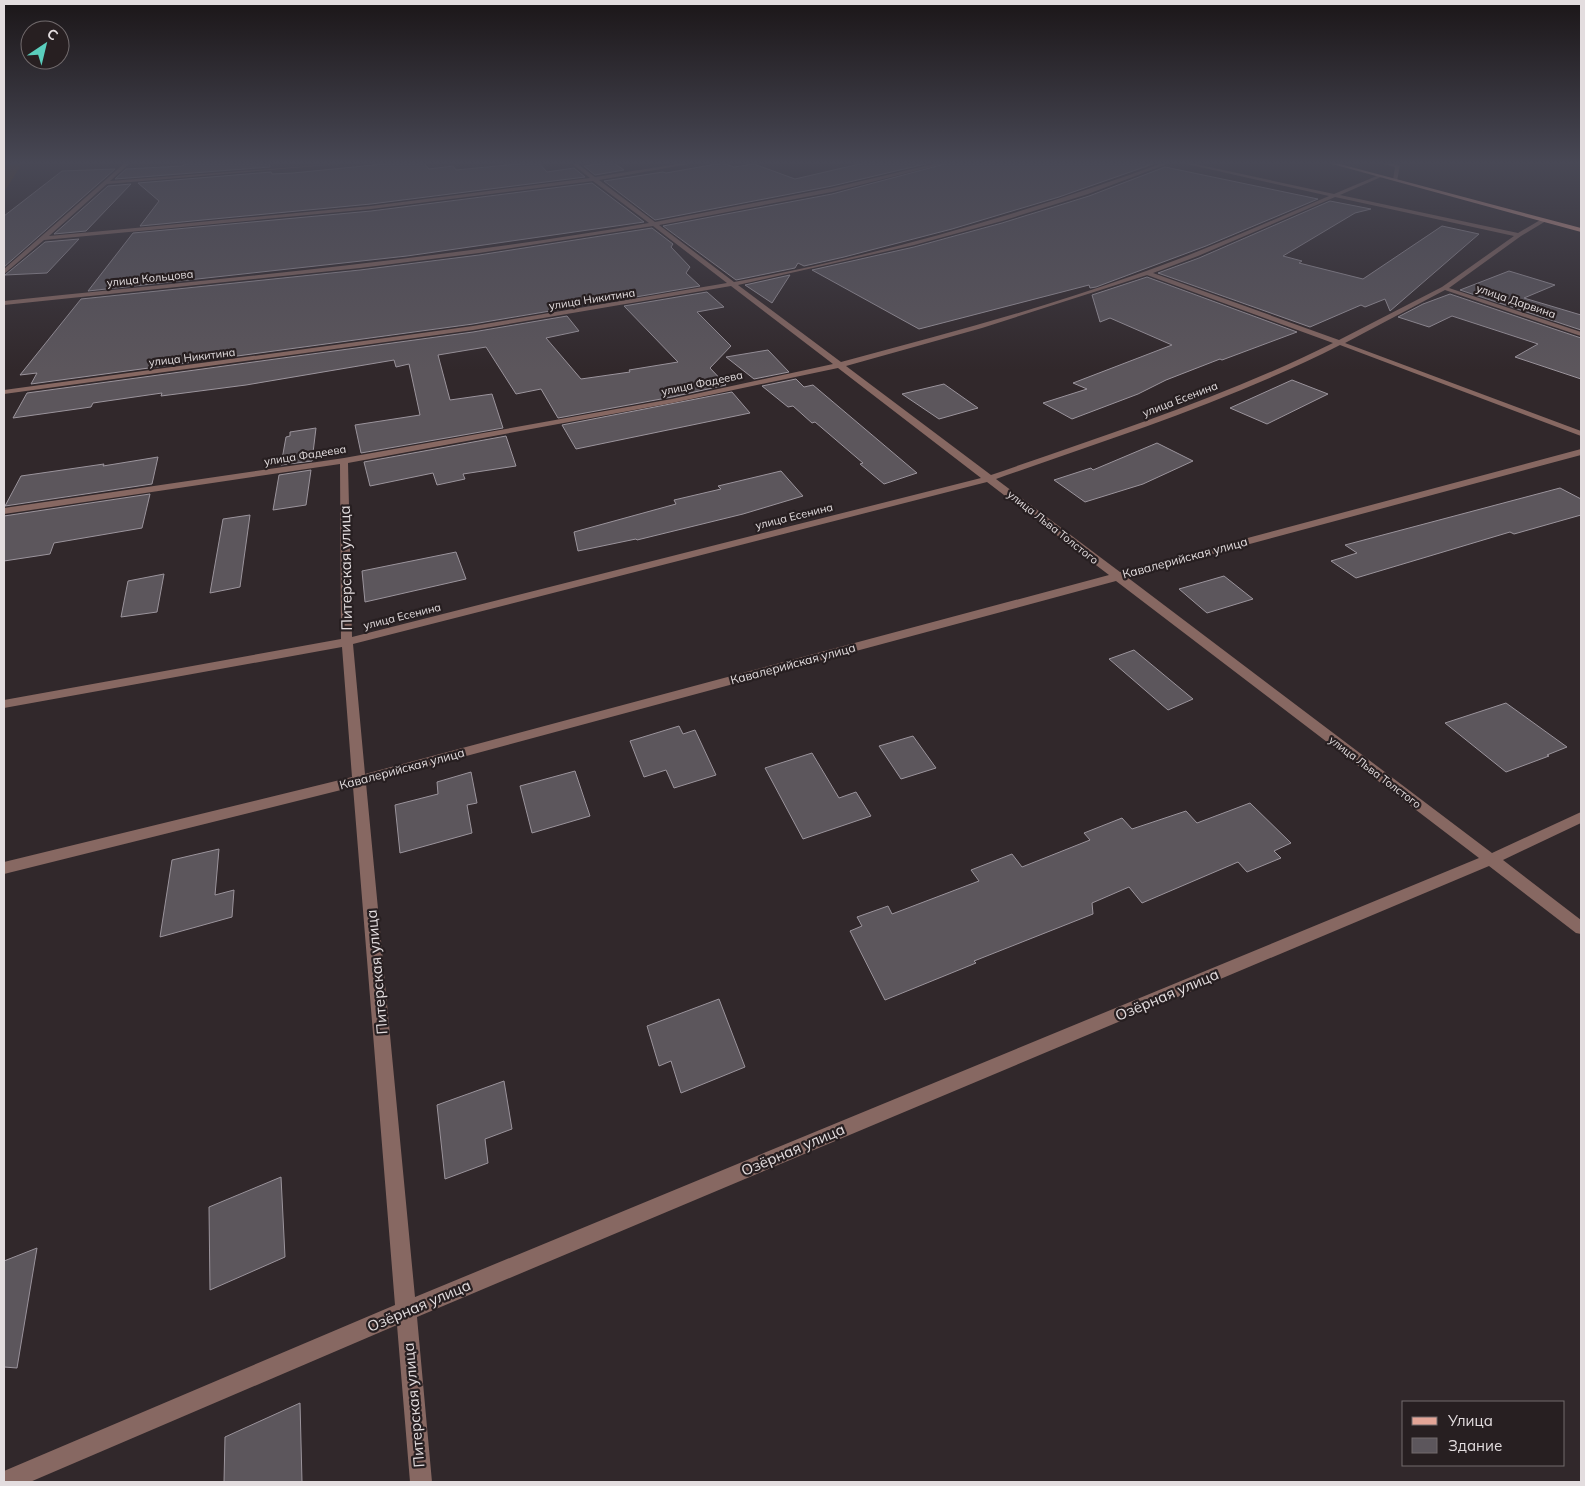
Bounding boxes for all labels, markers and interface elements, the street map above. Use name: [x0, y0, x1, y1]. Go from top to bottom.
north arrow: [20, 20, 70, 70]
text: С: [43, 24, 62, 44]
street label: улица Кольцова: [106, 267, 194, 289]
street label: улица Дарвина: [1474, 281, 1558, 321]
street label: улица Никитина: [548, 285, 636, 313]
street label: улица Никитина: [148, 345, 236, 369]
street label: улица Фадеева: [660, 368, 744, 398]
street label: улица Есенина: [1140, 378, 1220, 420]
street label: улица Фадеева: [263, 442, 347, 468]
street label: улица Льва Толстого: [1005, 487, 1101, 567]
street label: улица Есенина: [754, 500, 834, 532]
street label: Питерская улица: [335, 505, 356, 631]
street label: Кавалерийская улица: [1121, 534, 1249, 581]
street label: улица Есенина: [362, 600, 442, 632]
street label: Кавалерийская улица: [729, 640, 857, 687]
street label: улица Льва Толстого: [1326, 733, 1424, 811]
street label: Кавалерийская улица: [338, 745, 466, 792]
street label: Питерская улица: [362, 909, 391, 1035]
street label: Озёрная улица: [1112, 964, 1221, 1025]
street label: Озёрная улица: [738, 1119, 847, 1180]
street label: Озёрная улица: [364, 1275, 473, 1336]
street label: Питерская улица: [399, 1342, 428, 1468]
legend: [1402, 1401, 1565, 1466]
text: Улица: [1447, 1411, 1493, 1430]
text: Здание: [1448, 1436, 1502, 1455]

